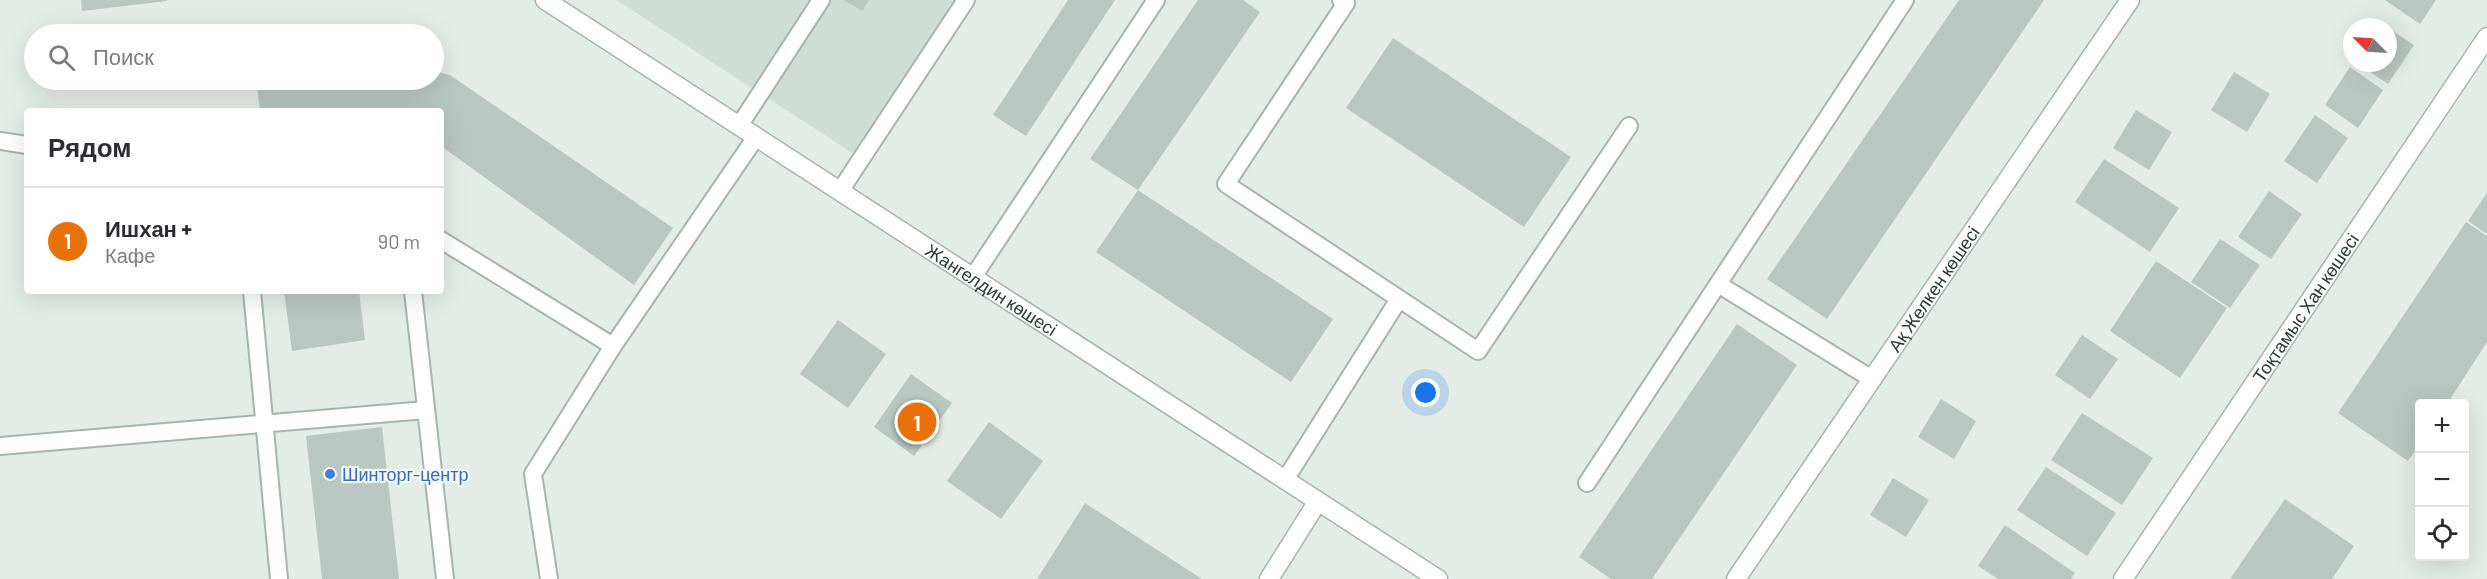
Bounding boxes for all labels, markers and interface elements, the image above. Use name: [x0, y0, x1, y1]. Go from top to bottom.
north arrow: [2343, 18, 2397, 72]
search box: [24, 24, 444, 90]
icon: search: [45, 41, 78, 74]
text: Поиск: [93, 43, 154, 69]
text: Рядом: [48, 131, 131, 162]
text: Ишхан +: [105, 215, 192, 241]
street label: Ақ Желкен көшесі: [1883, 222, 1984, 356]
text: 1: [64, 229, 71, 253]
text: 90 m: [378, 229, 420, 253]
street label: Тоқтамыс Хан көшесі: [2248, 229, 2363, 386]
street label: Жангелдин көшесі: [921, 239, 1061, 340]
text: Кафе: [105, 243, 155, 267]
your location: [1411, 378, 1440, 407]
map controls: [2415, 399, 2469, 561]
button: +: [2415, 399, 2469, 453]
pin: 1: [898, 400, 936, 444]
button: −: [2415, 453, 2469, 507]
place label: Шинторг-центр: [342, 463, 469, 485]
marker: Шинторг-центр: [323, 467, 337, 481]
button: locate: [2415, 507, 2469, 561]

